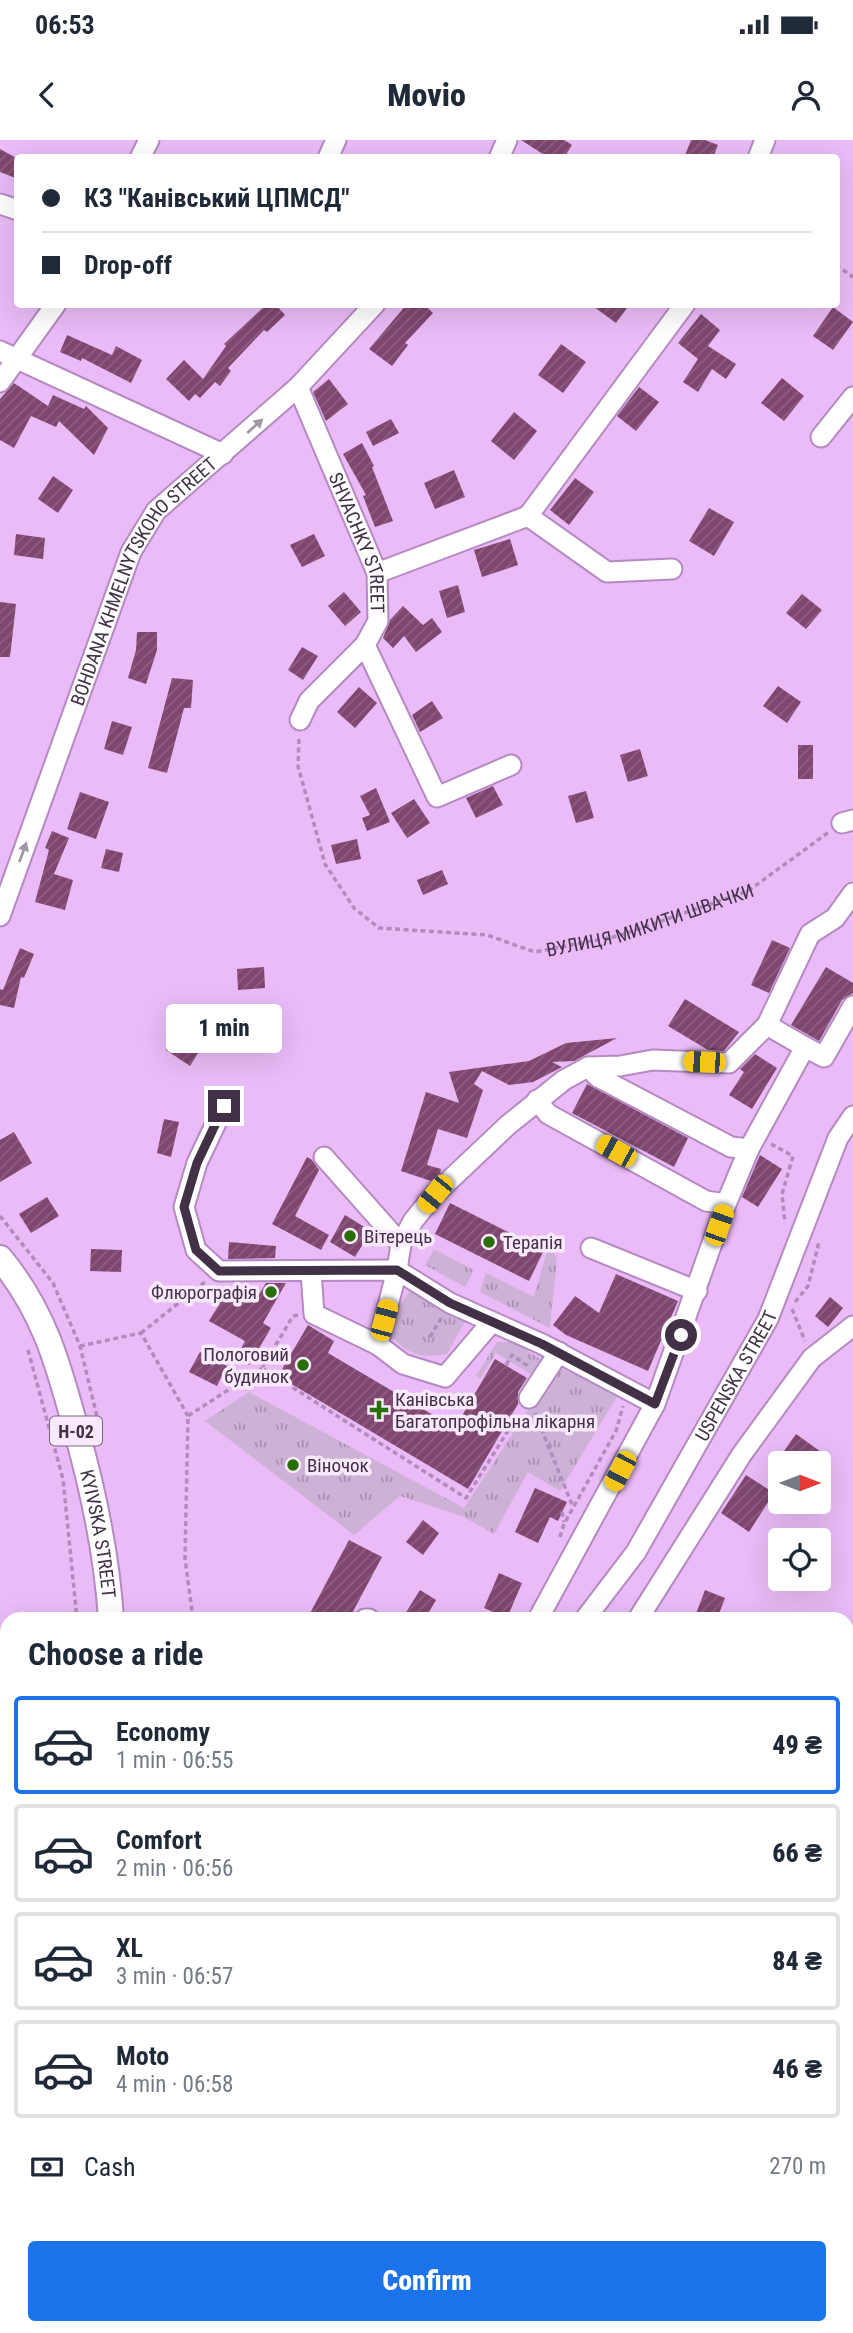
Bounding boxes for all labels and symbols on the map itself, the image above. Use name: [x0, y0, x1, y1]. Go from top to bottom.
one-way arrow: [246, 418, 263, 434]
street label: BOHDANA KHMELNYTSKOHO STREET: [65, 452, 221, 709]
street label: SHVACHKY STREET: [324, 469, 389, 614]
one-way arrow: [18, 841, 29, 862]
street label: ВУЛИЦЯ МИКИТИ ШВАЧКИ: [544, 878, 757, 961]
callout: 1 min: [166, 1004, 282, 1054]
car: [683, 1051, 726, 1073]
route end: [208, 1090, 240, 1122]
car: [593, 1132, 640, 1170]
car: [414, 1171, 457, 1217]
car: [703, 1202, 736, 1248]
place label: Вітерець: [364, 1225, 432, 1248]
marker: Вітерець: [342, 1228, 358, 1244]
place label: Терапія: [503, 1231, 563, 1254]
marker: Терапія: [481, 1234, 497, 1250]
place label: Флюрографія: [151, 1281, 257, 1304]
marker: Флюрографія: [263, 1284, 279, 1300]
car: [369, 1297, 400, 1343]
street label: USPENSKA STREET: [690, 1307, 782, 1445]
route start: [665, 1319, 697, 1351]
place label: Пологовий будинок: [203, 1343, 289, 1388]
marker: Пологовий будинок: [295, 1357, 311, 1373]
place label: Канівська Багатопрофільна лікарня: [395, 1388, 595, 1433]
marker: Канівська Багатопрофільна лікарня: [369, 1400, 389, 1420]
road number: Н-02: [50, 1416, 102, 1446]
car: [601, 1448, 640, 1494]
north arrow: [768, 1451, 831, 1514]
place label: Віночок: [307, 1454, 369, 1477]
marker: Віночок: [285, 1457, 301, 1473]
street label: KYIVSKA STREET: [76, 1467, 121, 1599]

